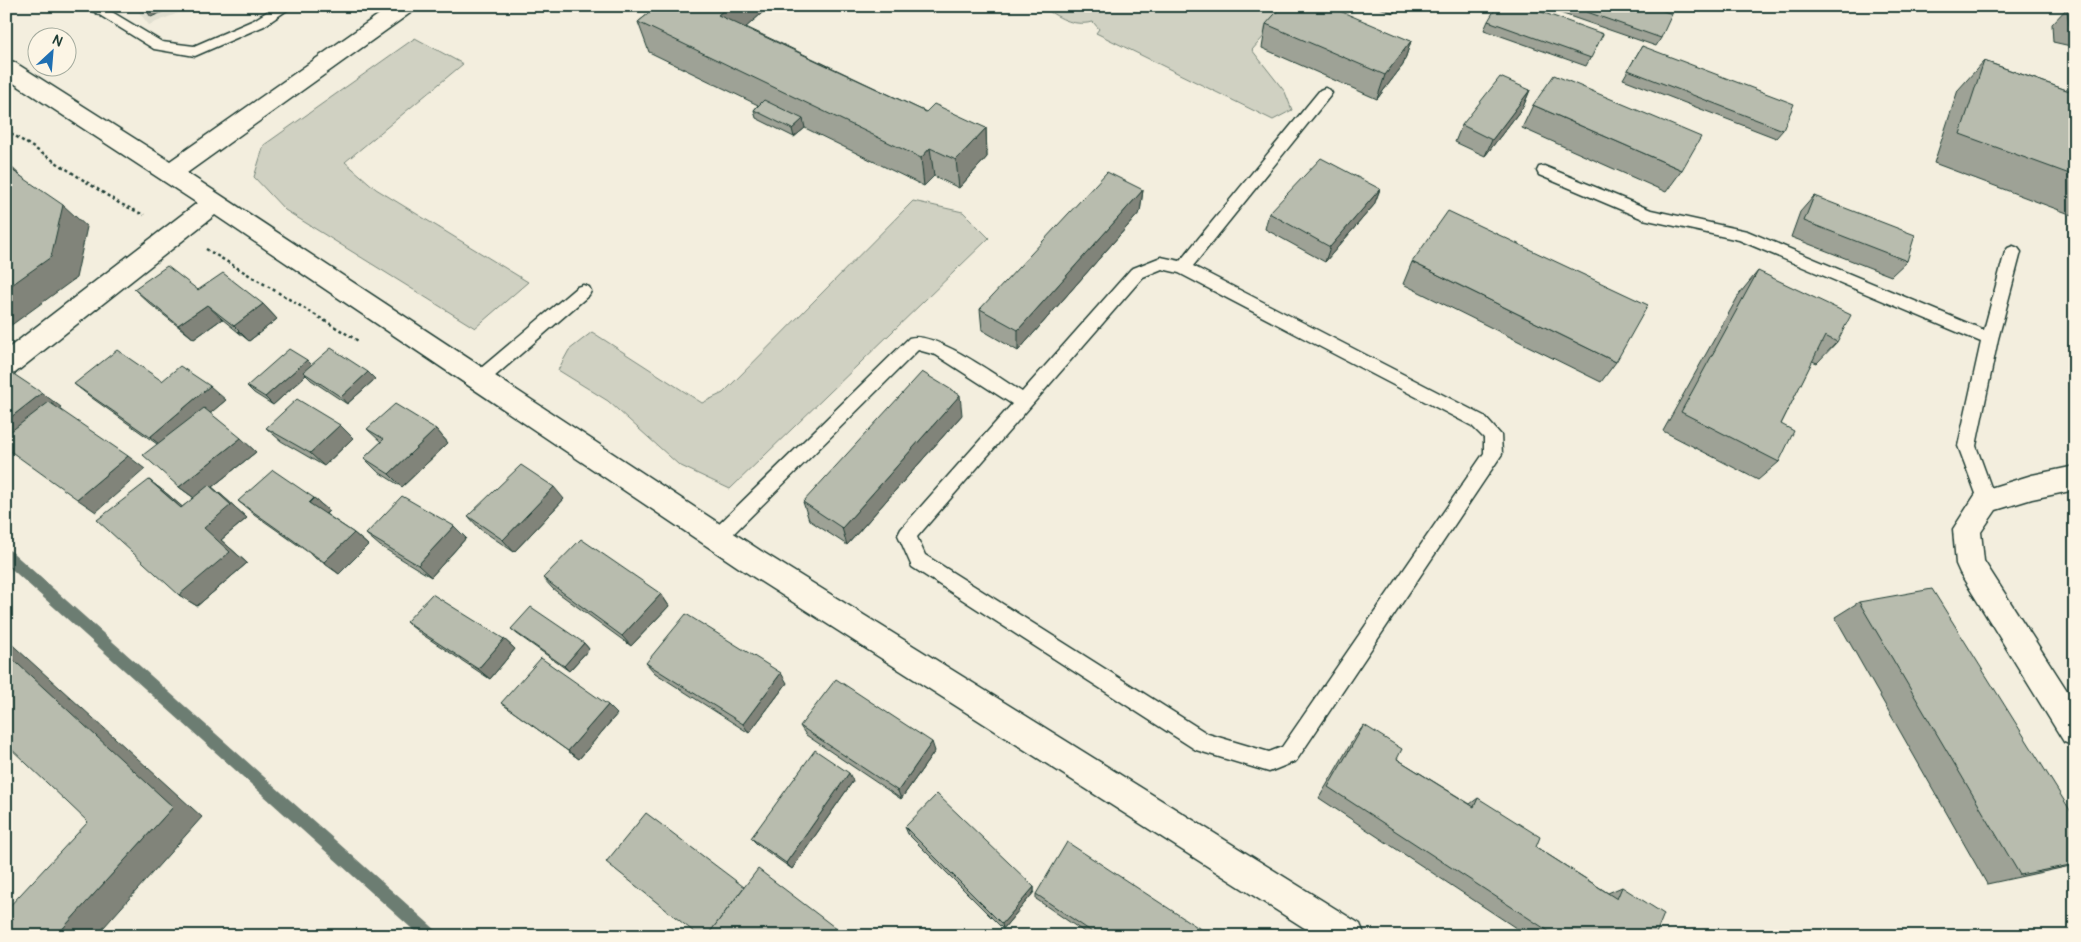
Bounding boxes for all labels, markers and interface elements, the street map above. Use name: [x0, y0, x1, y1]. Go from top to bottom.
north arrow: [28, 28, 78, 78]
text: N: [49, 31, 65, 50]

